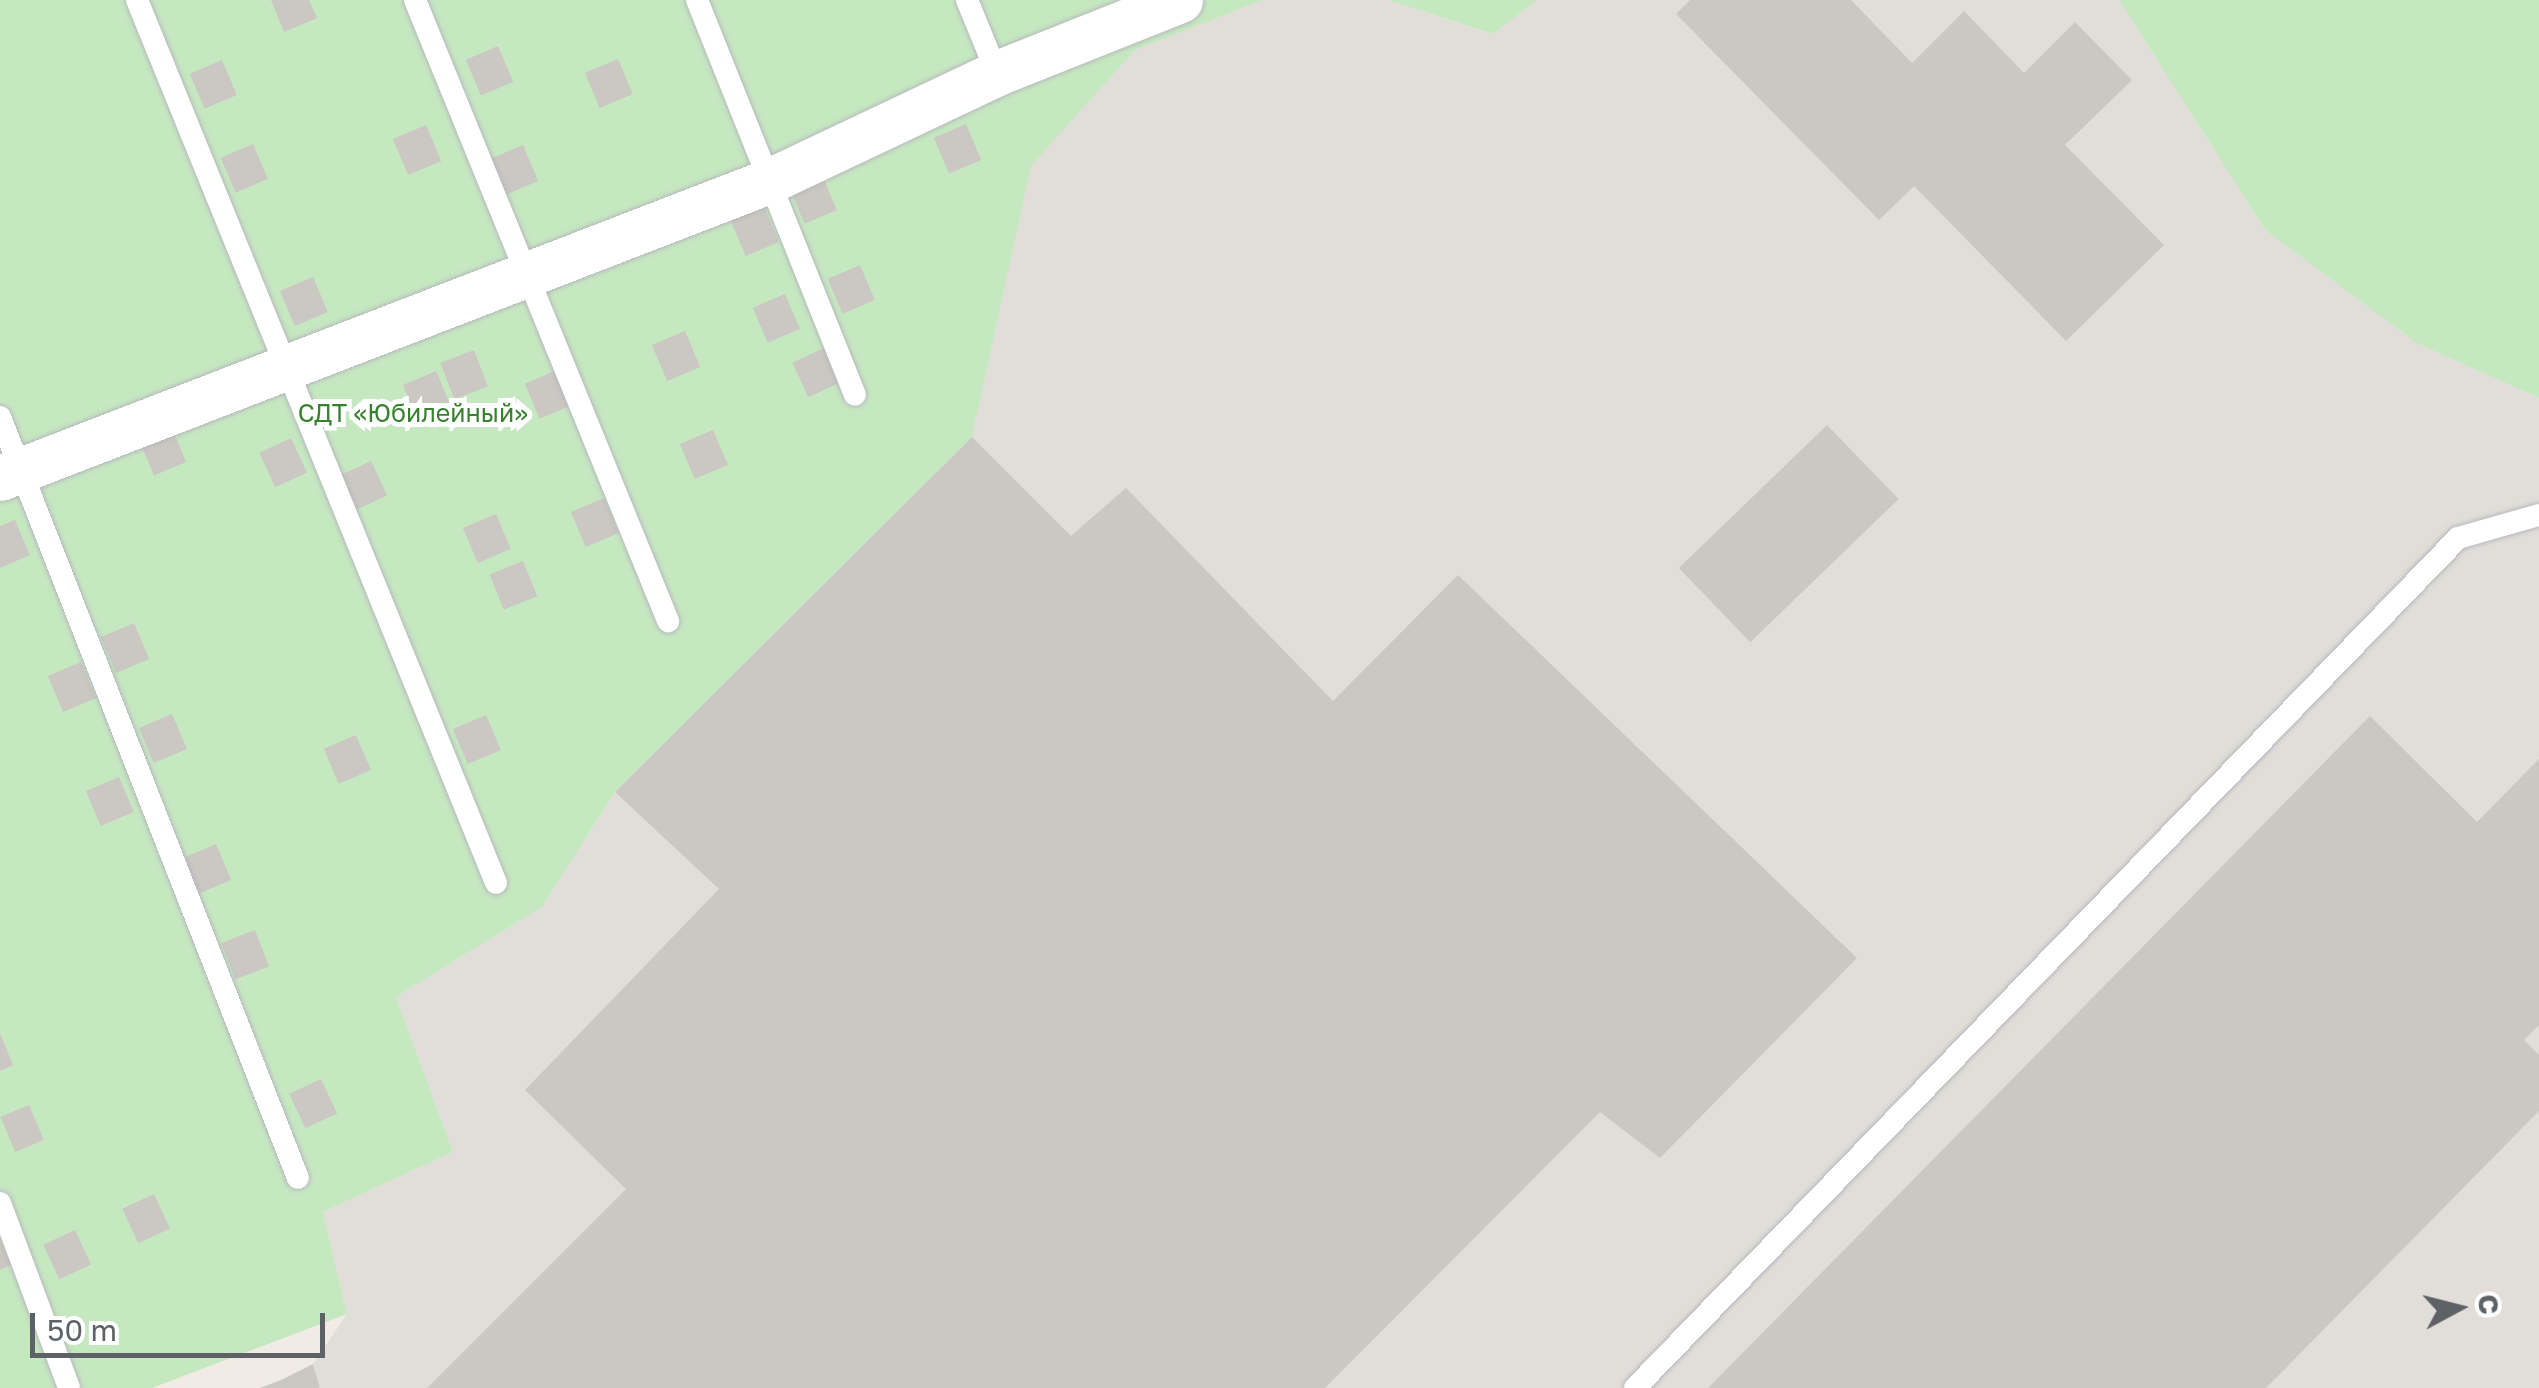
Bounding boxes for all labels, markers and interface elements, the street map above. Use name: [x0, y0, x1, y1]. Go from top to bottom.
park label: СДТ «Юбилейный»: [298, 398, 528, 428]
north arrow: [2409, 1258, 2509, 1358]
text: С: [2472, 1292, 2507, 1316]
scale bar: [35, 1293, 330, 1355]
text: 50 m: [47, 1312, 117, 1348]

